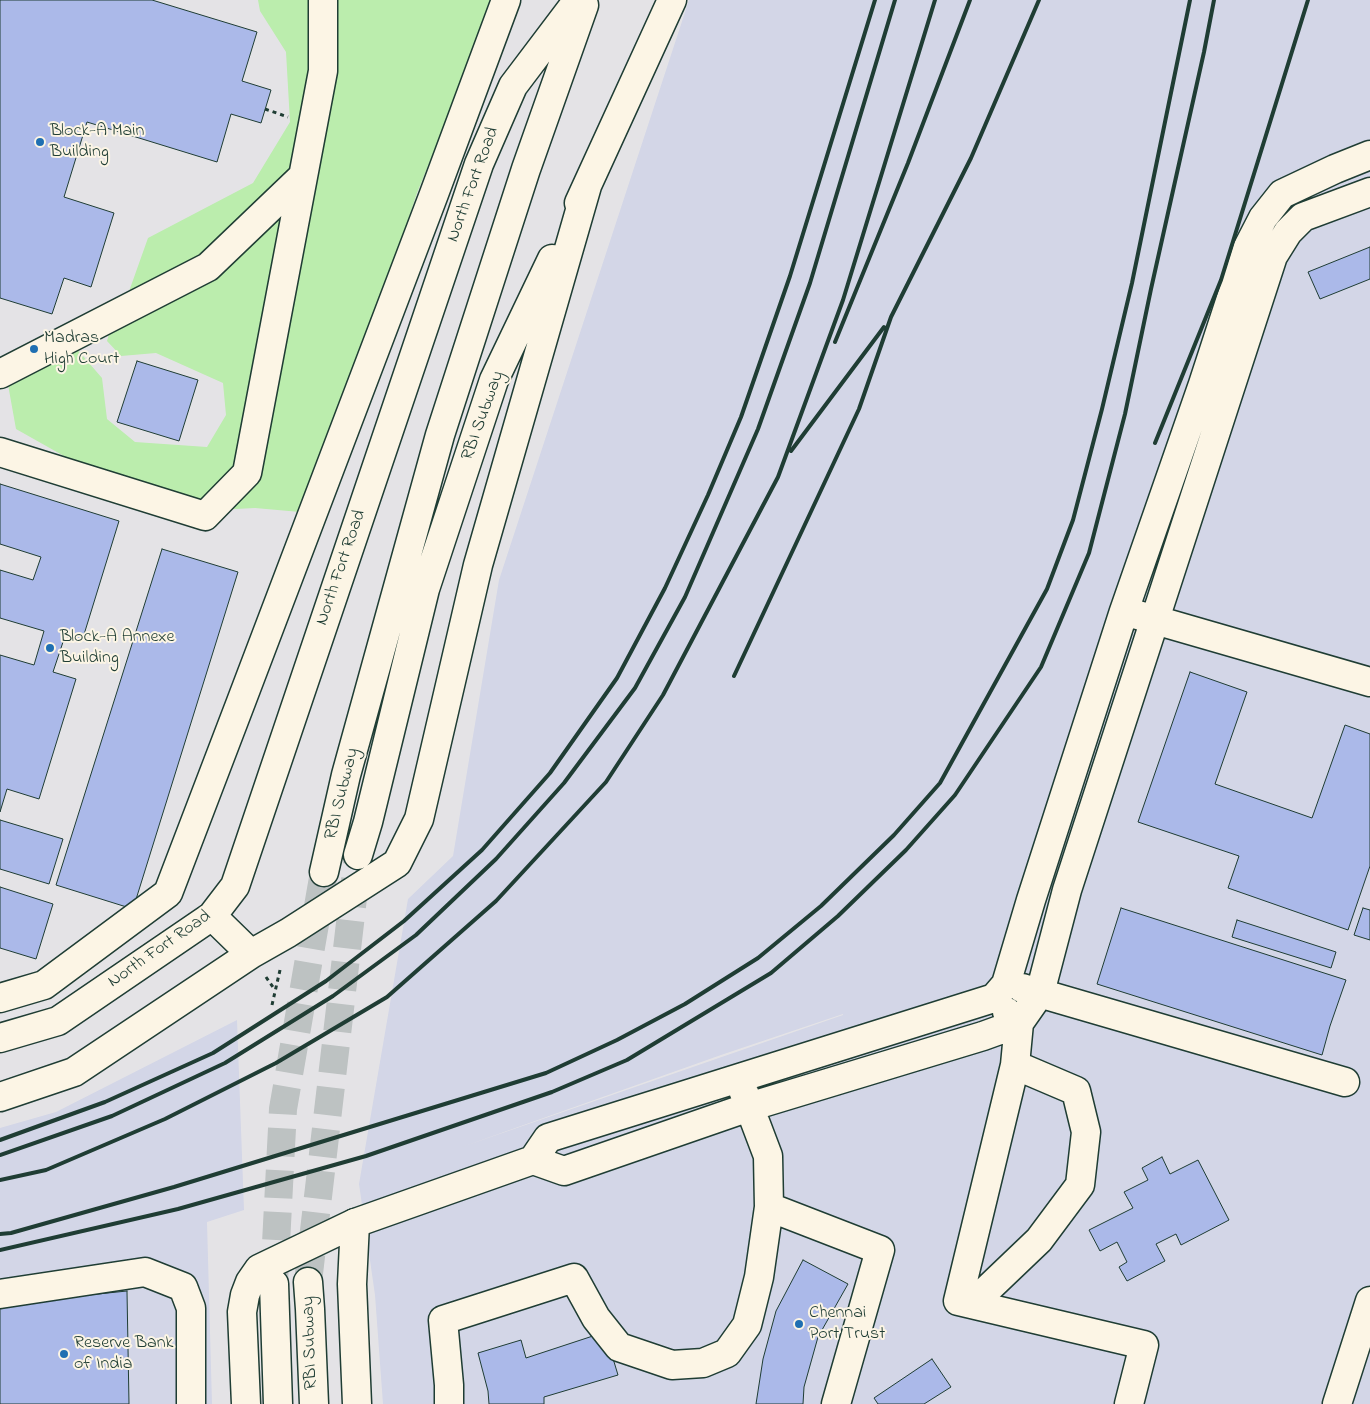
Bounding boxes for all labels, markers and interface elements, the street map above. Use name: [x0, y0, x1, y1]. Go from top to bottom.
place label: Block-A Main Building: [50, 121, 144, 163]
street label: North Fort Road: [443, 125, 505, 245]
marker: Block-A Main Building: [34, 136, 46, 148]
place label: Madras High Court: [44, 328, 119, 370]
marker: Madras High Court: [28, 343, 40, 355]
street label: RBI Subway: [458, 368, 510, 464]
street label: North Fort Road: [312, 507, 372, 629]
place label: Block-A Annexe Building: [60, 627, 175, 670]
marker: Block-A Annexe Building: [44, 642, 56, 654]
street label: RBI Subway: [321, 746, 365, 842]
street label: North Fort Road: [104, 906, 216, 994]
street label: RBI Subway: [299, 1296, 323, 1390]
place label: Chennai Port Trust: [809, 1303, 885, 1346]
marker: Chennai Port Trust: [793, 1318, 805, 1330]
place label: Reserve Bank of India: [74, 1333, 173, 1376]
marker: Reserve Bank of India: [58, 1348, 70, 1360]

